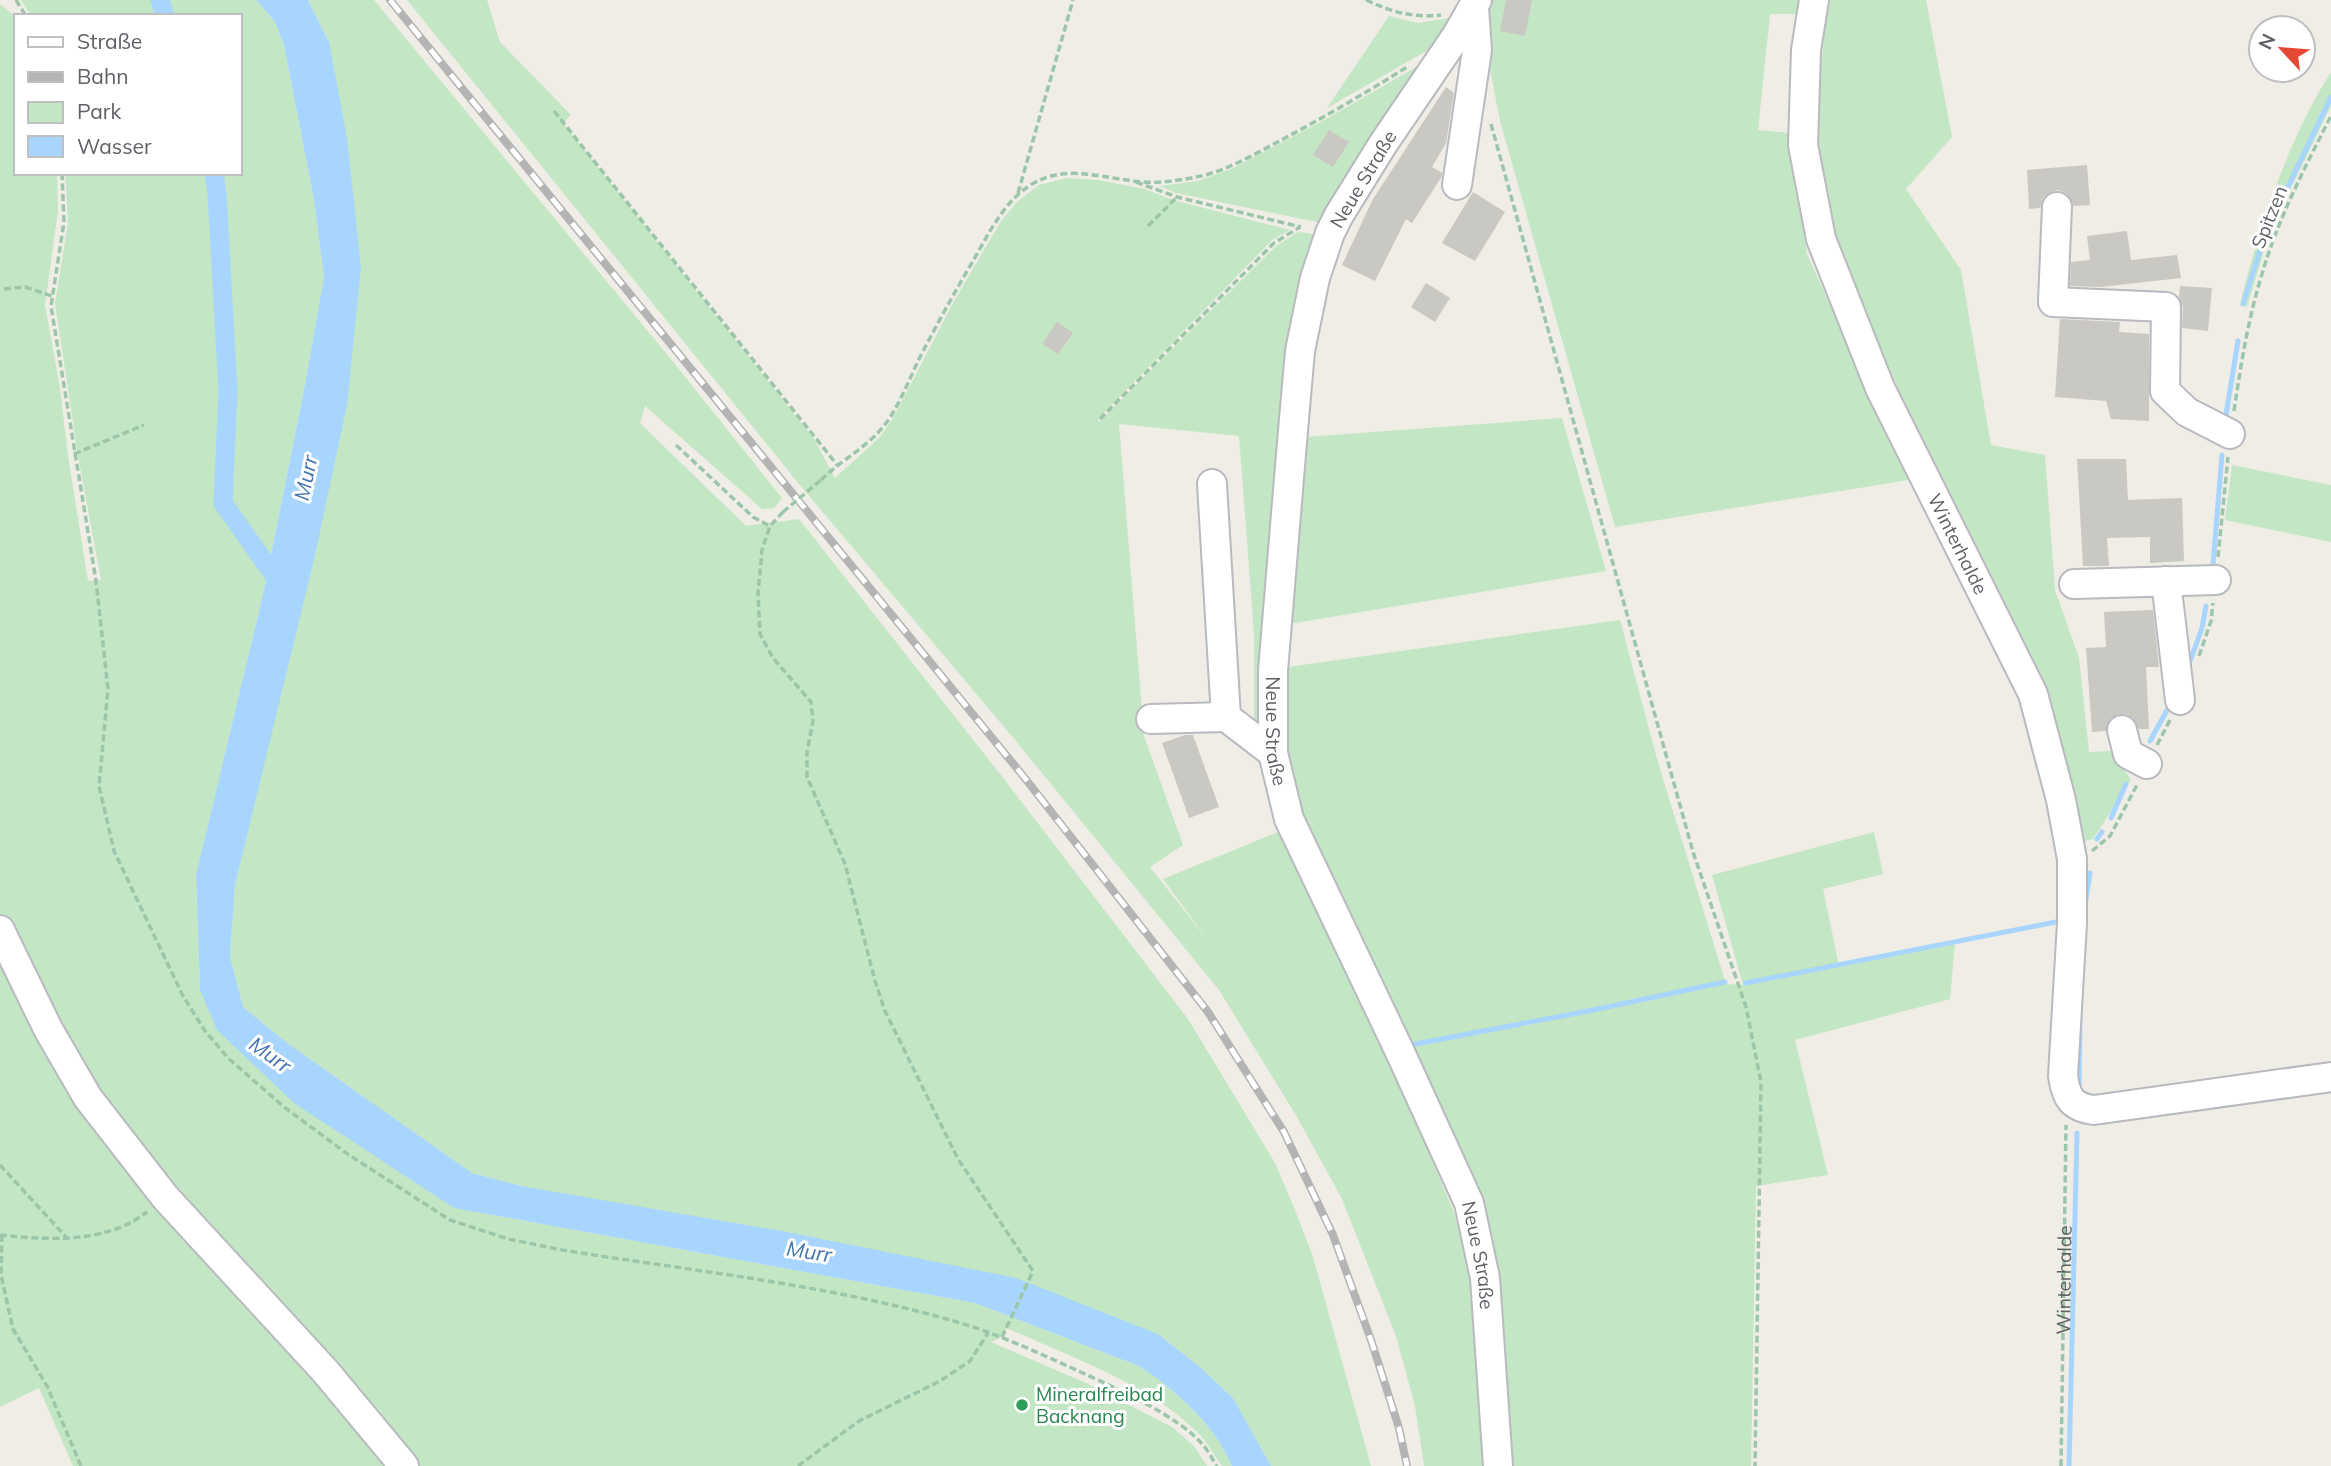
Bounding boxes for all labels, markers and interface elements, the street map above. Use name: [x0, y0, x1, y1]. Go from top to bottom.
legend: [14, 14, 242, 175]
north arrow: [2247, 14, 2317, 84]
text: Straße: [77, 28, 142, 54]
text: N: [2253, 30, 2281, 53]
text: Bahn: [77, 63, 129, 89]
text: Park: [77, 98, 121, 124]
street label: Neue Straße: [1324, 126, 1402, 232]
text: Wasser: [77, 133, 152, 159]
street label: Spitzen: [2246, 182, 2292, 252]
water label: Murr: [288, 452, 323, 503]
street label: Winterhalde: [1923, 490, 1993, 598]
street label: Neue Straße: [1261, 676, 1292, 788]
water label: Murr: [245, 1031, 298, 1079]
street label: Neue Straße: [1457, 1199, 1499, 1310]
street label: Winterhalde: [2051, 1225, 2077, 1335]
water label: Murr: [785, 1235, 835, 1268]
place label: Mineralfreibad Backnang: [1036, 1382, 1163, 1428]
marker: Mineralfreibad Backnang: [1014, 1397, 1030, 1413]

